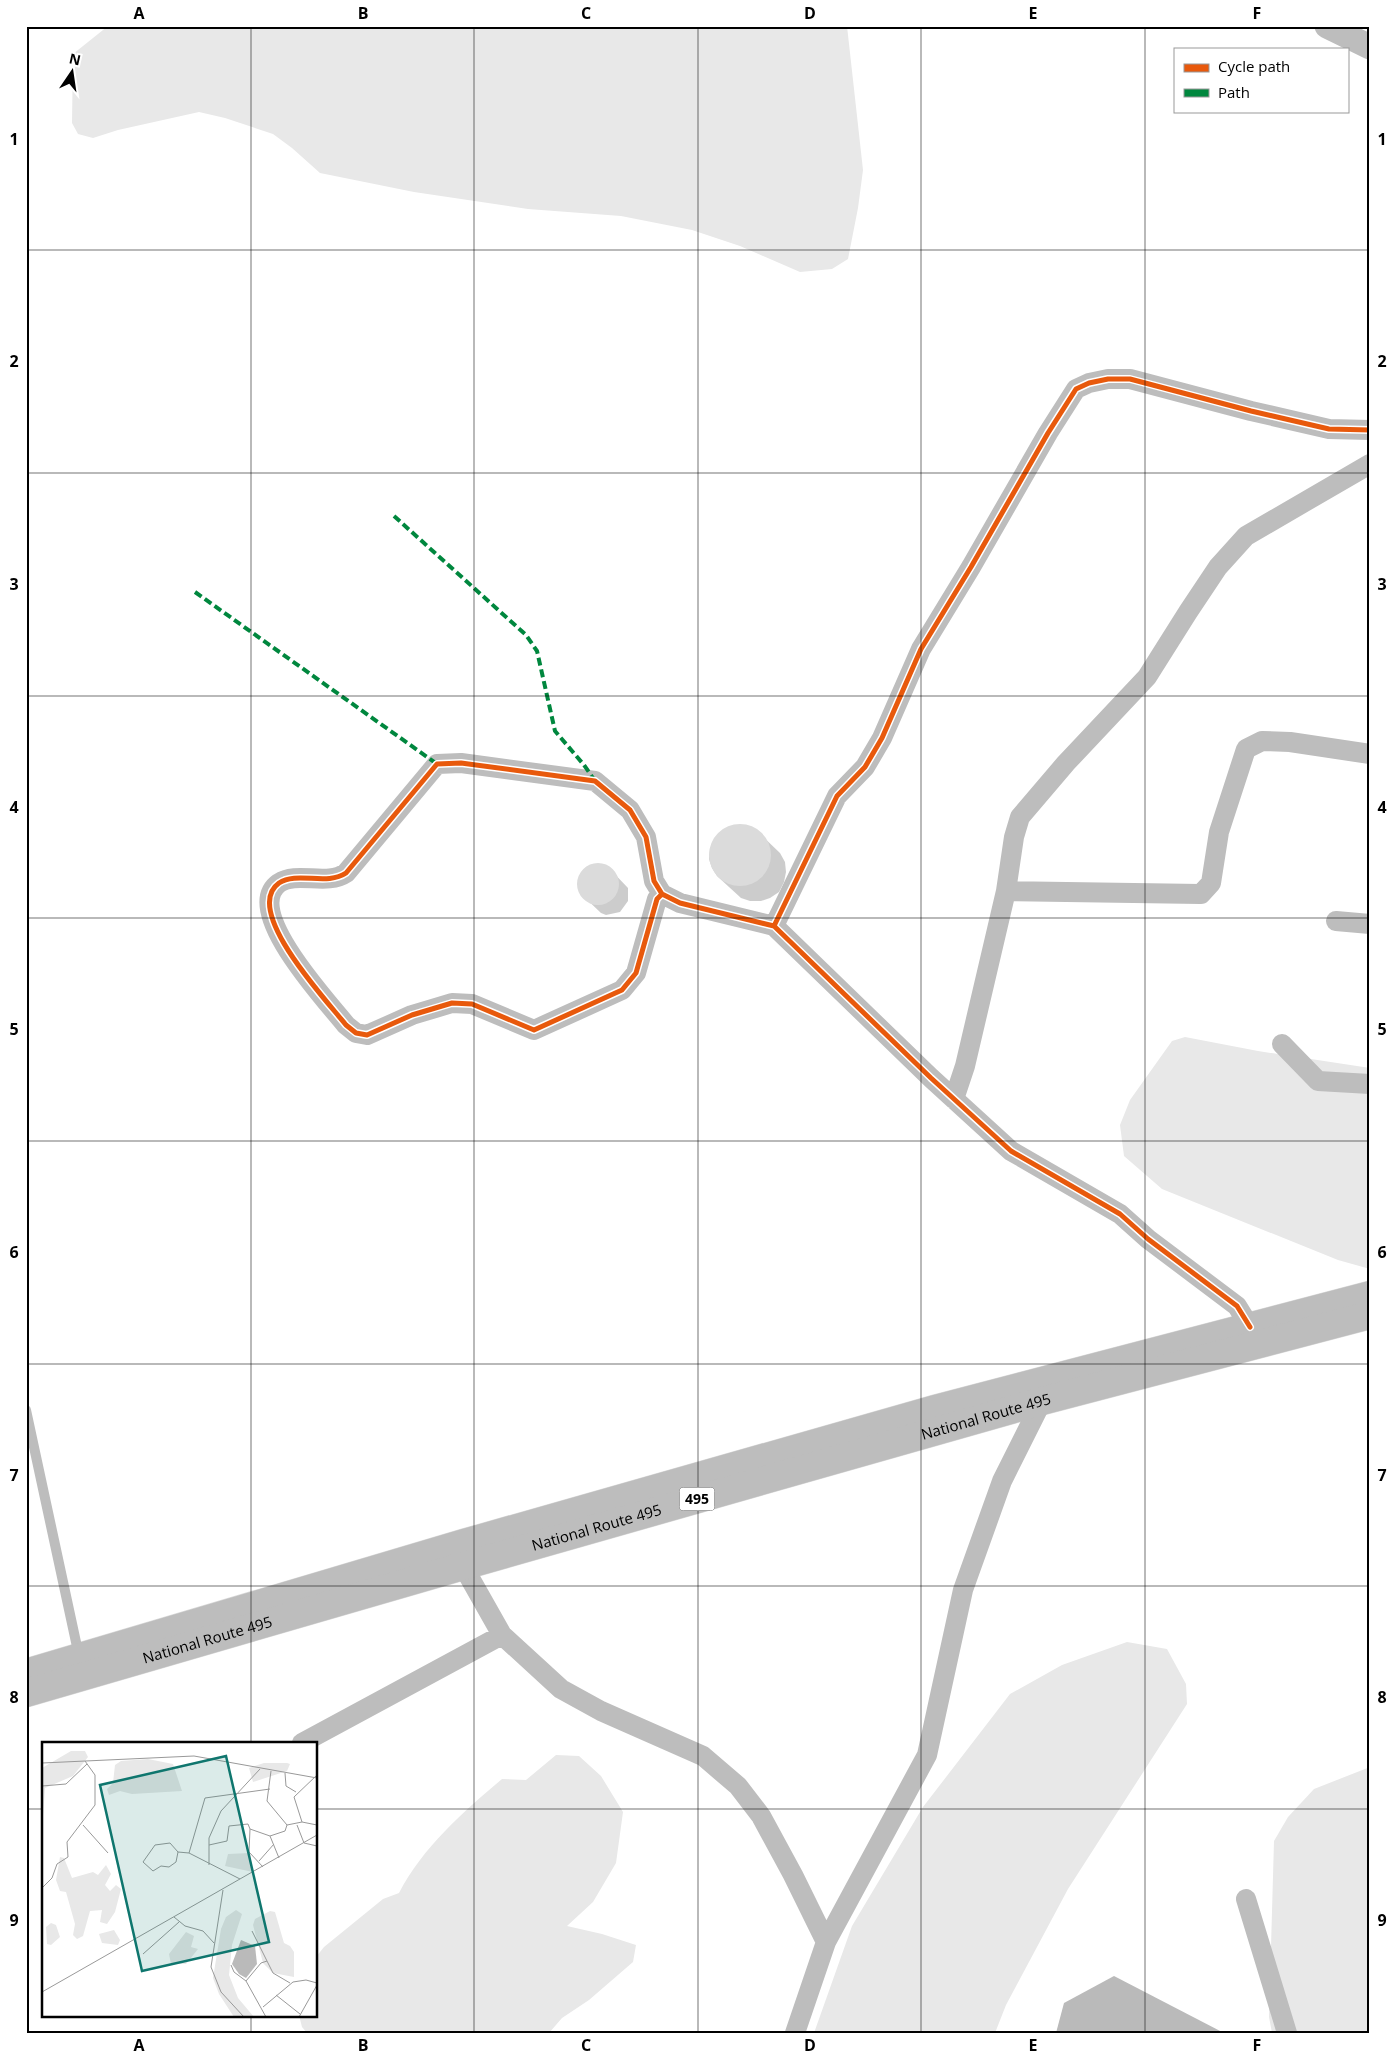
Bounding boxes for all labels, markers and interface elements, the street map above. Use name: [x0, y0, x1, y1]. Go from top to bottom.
text: A: [133, 2, 145, 24]
text: B: [358, 2, 368, 24]
text: C: [581, 2, 591, 24]
text: D: [804, 2, 816, 24]
text: E: [1029, 2, 1038, 24]
text: F: [1253, 2, 1261, 24]
north arrow: [48, 48, 98, 98]
text: N: [67, 48, 83, 69]
legend: [1174, 48, 1348, 112]
text: Cycle path: [1218, 56, 1290, 76]
text: Path: [1218, 82, 1250, 102]
text: 1: [9, 128, 19, 150]
text: 1: [1377, 128, 1387, 150]
text: 2: [9, 350, 19, 372]
text: 2: [1377, 350, 1387, 372]
text: 3: [9, 573, 19, 595]
text: 3: [1377, 573, 1387, 595]
text: 4: [9, 796, 19, 818]
text: 4: [1377, 796, 1387, 818]
text: 5: [9, 1018, 19, 1040]
text: 5: [1377, 1018, 1387, 1040]
text: 6: [9, 1241, 19, 1263]
text: 6: [1377, 1241, 1387, 1263]
street label: National Route 495: [919, 1388, 1053, 1444]
text: 7: [9, 1464, 19, 1486]
text: 7: [1377, 1464, 1387, 1486]
road number: 495: [680, 1488, 714, 1510]
street label: National Route 495: [529, 1499, 664, 1555]
street label: National Route 495: [140, 1611, 274, 1668]
text: 8: [9, 1686, 19, 1708]
text: 8: [1377, 1686, 1387, 1708]
inset map: [42, 1742, 318, 2016]
text: 9: [9, 1909, 19, 1931]
text: 9: [1377, 1909, 1387, 1931]
text: A: [133, 2034, 145, 2056]
text: B: [358, 2034, 368, 2056]
text: C: [581, 2034, 591, 2056]
text: D: [804, 2034, 816, 2056]
text: E: [1029, 2034, 1038, 2056]
text: F: [1253, 2034, 1261, 2056]

